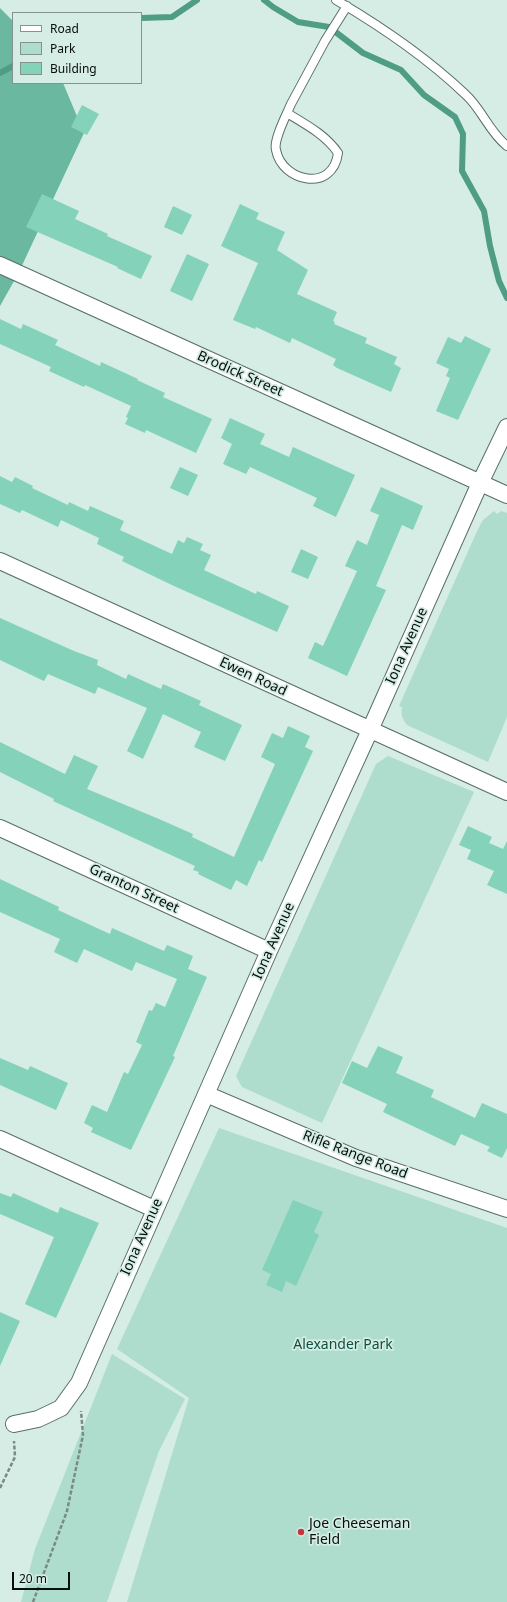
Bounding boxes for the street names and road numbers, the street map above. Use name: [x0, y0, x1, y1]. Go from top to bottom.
street label: Brodick Street: [194, 348, 286, 400]
street label: Iona Avenue: [383, 605, 431, 687]
street label: Ewen Road: [217, 654, 289, 700]
street label: Granton Street: [86, 861, 182, 917]
street label: Iona Avenue: [250, 900, 298, 982]
street label: Rifle Range Road: [300, 1127, 410, 1183]
street label: Iona Avenue: [118, 1196, 166, 1278]

